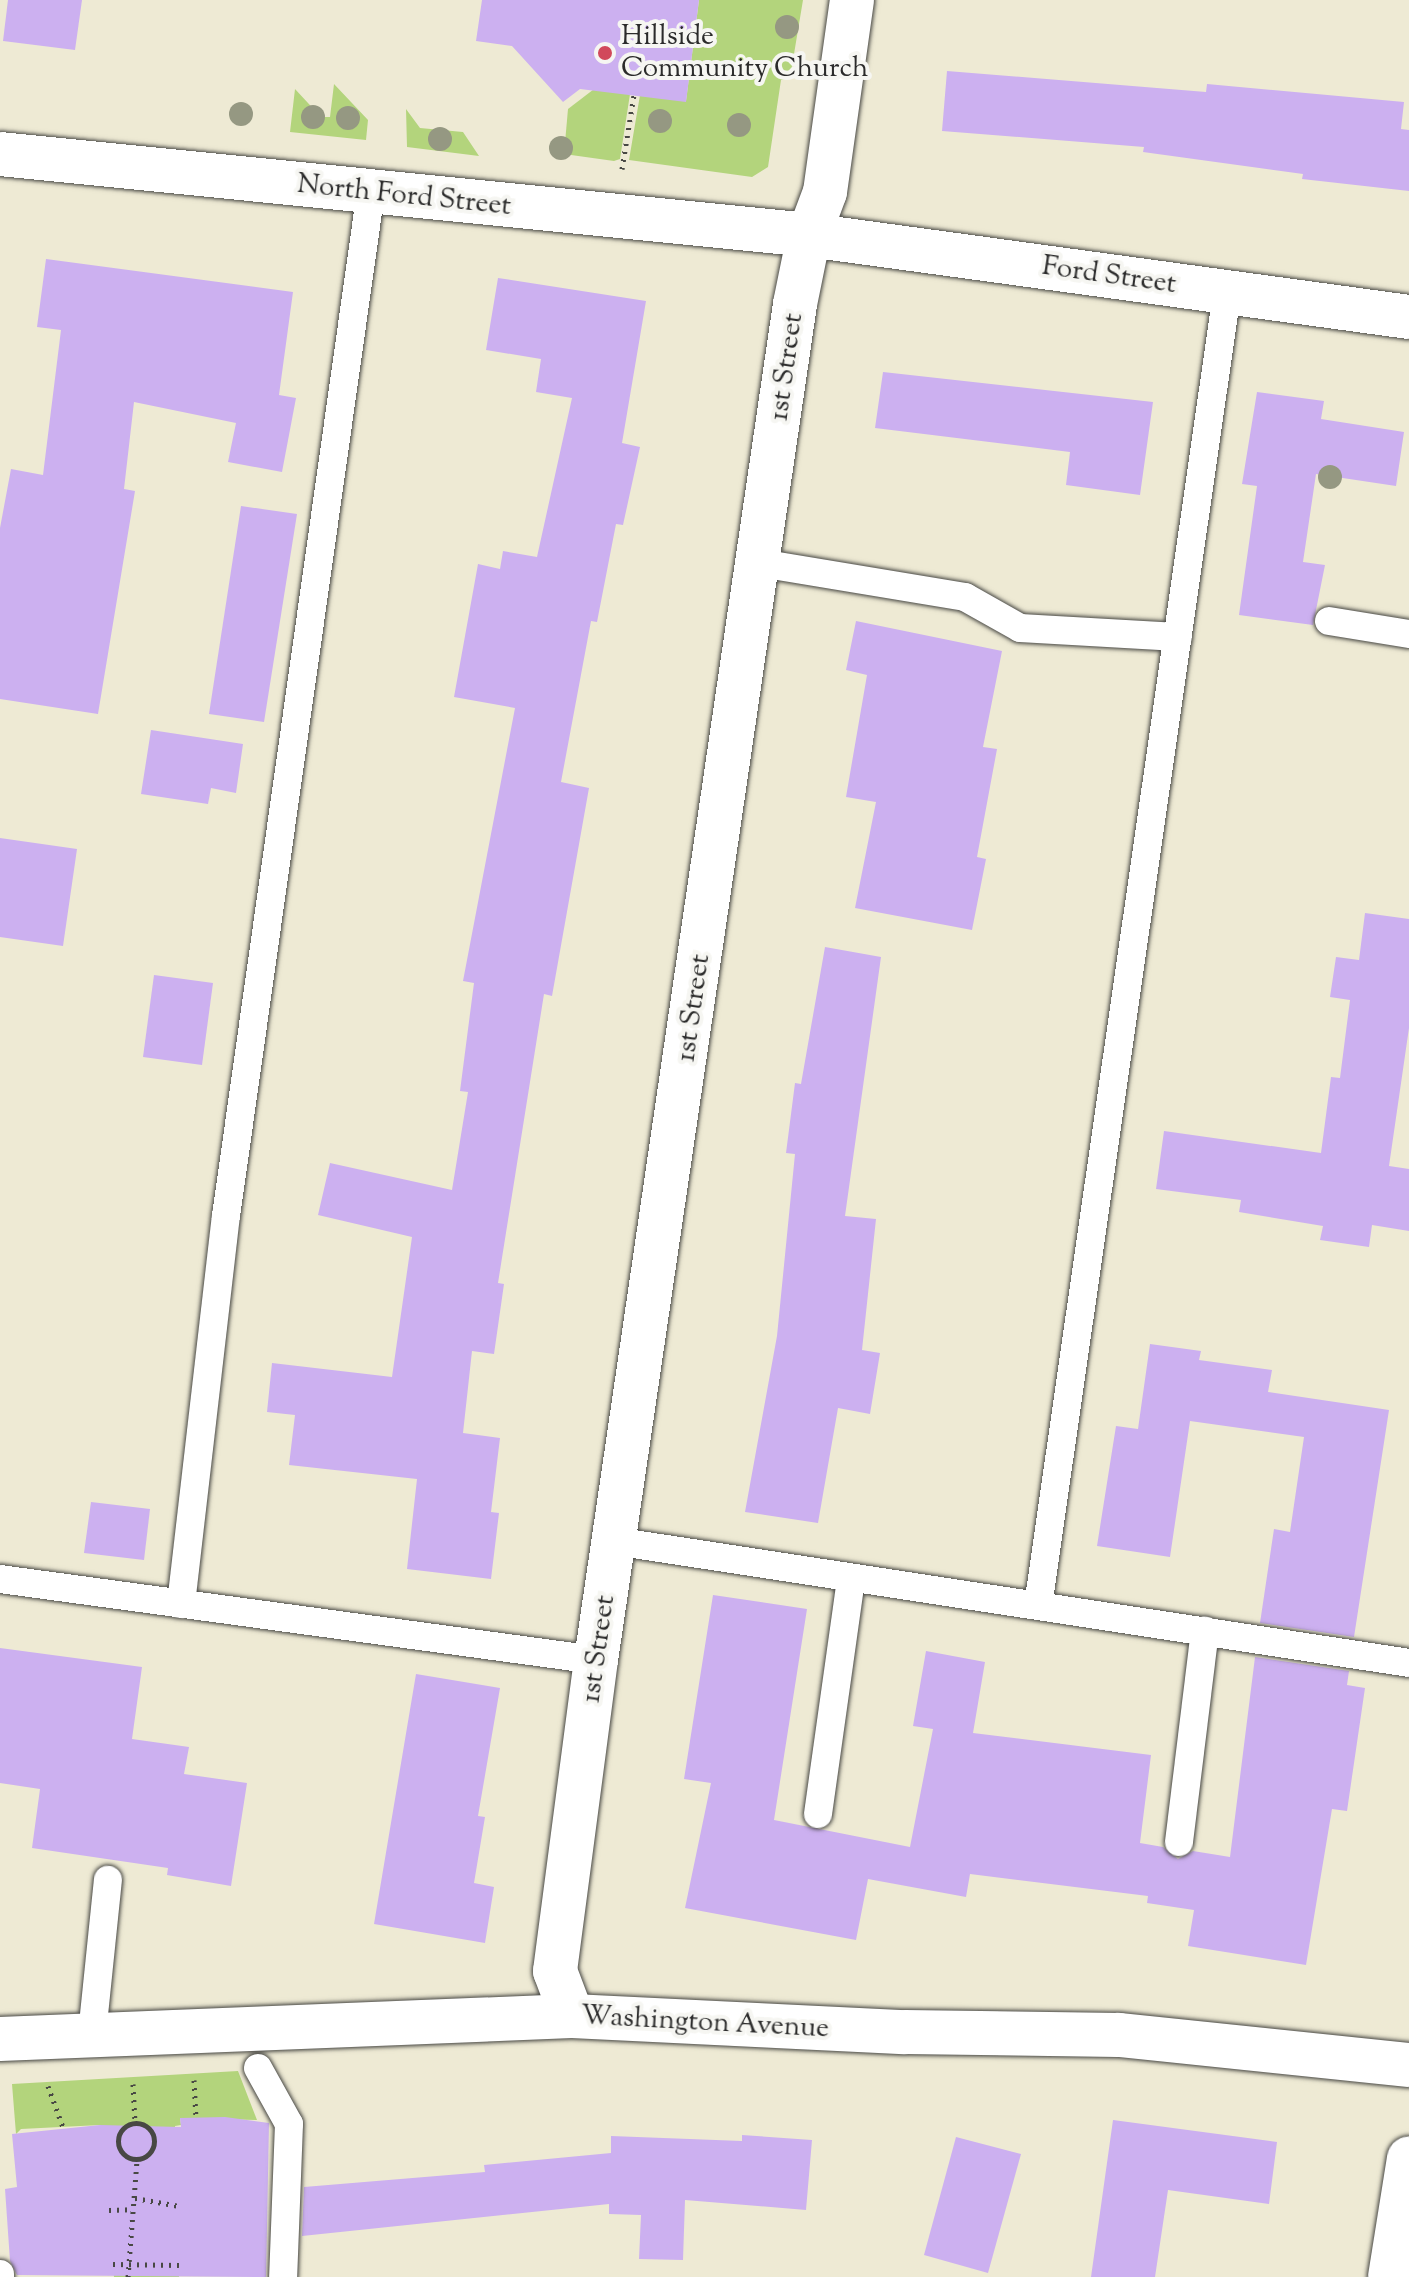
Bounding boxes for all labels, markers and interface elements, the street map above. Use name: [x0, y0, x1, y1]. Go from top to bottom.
place label: Hillside Community Church: [621, 20, 868, 86]
marker: Hillside Community Church: [596, 44, 614, 62]
street label: North Ford Street: [295, 168, 513, 224]
street label: Ford Street: [1040, 250, 1178, 302]
street label: 1st Street: [763, 311, 811, 423]
street label: 1st Street: [670, 952, 718, 1064]
street label: 1st Street: [575, 1593, 623, 1705]
street label: Washington Avenue: [580, 2000, 830, 2046]

